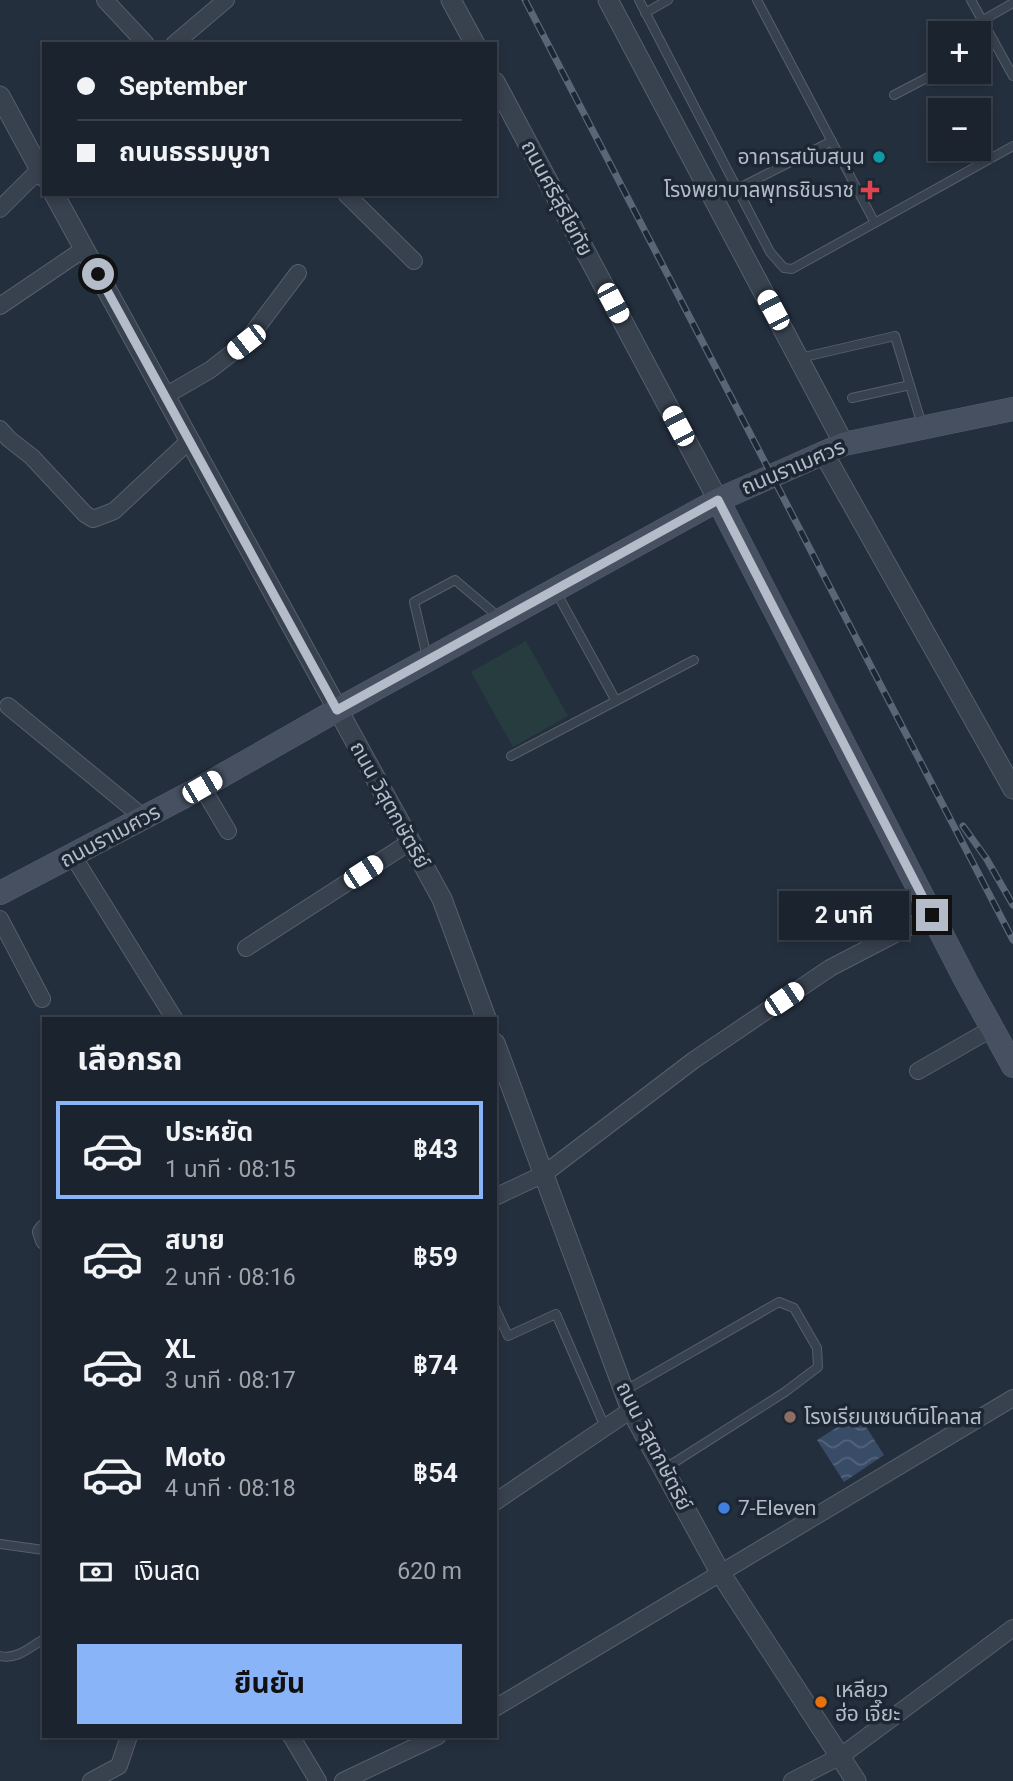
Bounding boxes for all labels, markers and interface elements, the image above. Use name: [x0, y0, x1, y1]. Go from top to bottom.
map controls: [928, 21, 991, 161]
button: +: [928, 21, 991, 84]
text: September: [119, 71, 247, 101]
button: −: [928, 98, 991, 161]
street label: ถนนศรีสุริโยทัย: [516, 136, 598, 260]
text: ถนนธรรมบูชา: [119, 137, 270, 167]
place label: อาคารสนับสนุน: [737, 145, 865, 170]
marker: อาคารสนับสนุน: [871, 149, 887, 165]
place label: โรงพยาบาลพุทธชินราช: [664, 178, 854, 203]
marker: โรงพยาบาลพุทธชินราช: [860, 180, 880, 200]
route start: [82, 258, 114, 290]
car: [594, 280, 633, 326]
car: [754, 287, 793, 333]
car: [223, 321, 270, 363]
car: [659, 403, 698, 449]
street label: ถนนราเมศวร: [738, 434, 848, 500]
street label: ถนน วิสุตกษัตริย์: [344, 737, 435, 873]
car: [179, 767, 226, 807]
street label: ถนนราเมศวร: [56, 800, 164, 872]
car: [340, 852, 387, 892]
callout: 2 นาที: [778, 890, 908, 940]
route end: [916, 899, 948, 931]
text: 2 นาที: [815, 902, 873, 929]
car: [761, 979, 808, 1019]
text: เลือกรถ: [77, 1040, 182, 1078]
text: ประหยัด: [165, 1117, 253, 1147]
icon: car: [81, 1119, 144, 1182]
text: ฿43: [413, 1134, 458, 1164]
text: 1 นาที · 08:15: [165, 1156, 296, 1183]
text: สบาย: [165, 1225, 225, 1255]
icon: car: [81, 1227, 144, 1290]
text: ฿59: [413, 1242, 458, 1272]
text: 2 นาที · 08:16: [165, 1264, 296, 1291]
text: XL: [165, 1334, 196, 1364]
icon: car: [81, 1335, 144, 1398]
text: ฿74: [413, 1350, 458, 1380]
text: 3 นาที · 08:17: [165, 1367, 296, 1394]
street label: ถนน วิสุตกษัตริย์: [610, 1378, 697, 1515]
place label: โรงเรียนเซนต์นิโคลาส: [804, 1405, 982, 1429]
marker: โรงเรียนเซนต์นิโคลาส: [782, 1409, 798, 1425]
text: Moto: [165, 1442, 226, 1472]
icon: car: [81, 1443, 144, 1506]
text: ฿54: [413, 1458, 458, 1488]
text: 4 นาที · 08:18: [165, 1475, 296, 1502]
place label: 7-Eleven: [738, 1496, 816, 1520]
marker: 7-Eleven: [716, 1500, 732, 1516]
icon: cash: [77, 1553, 115, 1591]
text: เงินสด: [133, 1556, 200, 1586]
text: 620 m: [397, 1558, 462, 1585]
button: ยืนยัน: [77, 1644, 462, 1724]
place label: เหลียว ฮ่อ เจี๊ยะ: [835, 1678, 900, 1726]
marker: เหลียว ฮ่อ เจี๊ยะ: [813, 1694, 829, 1710]

